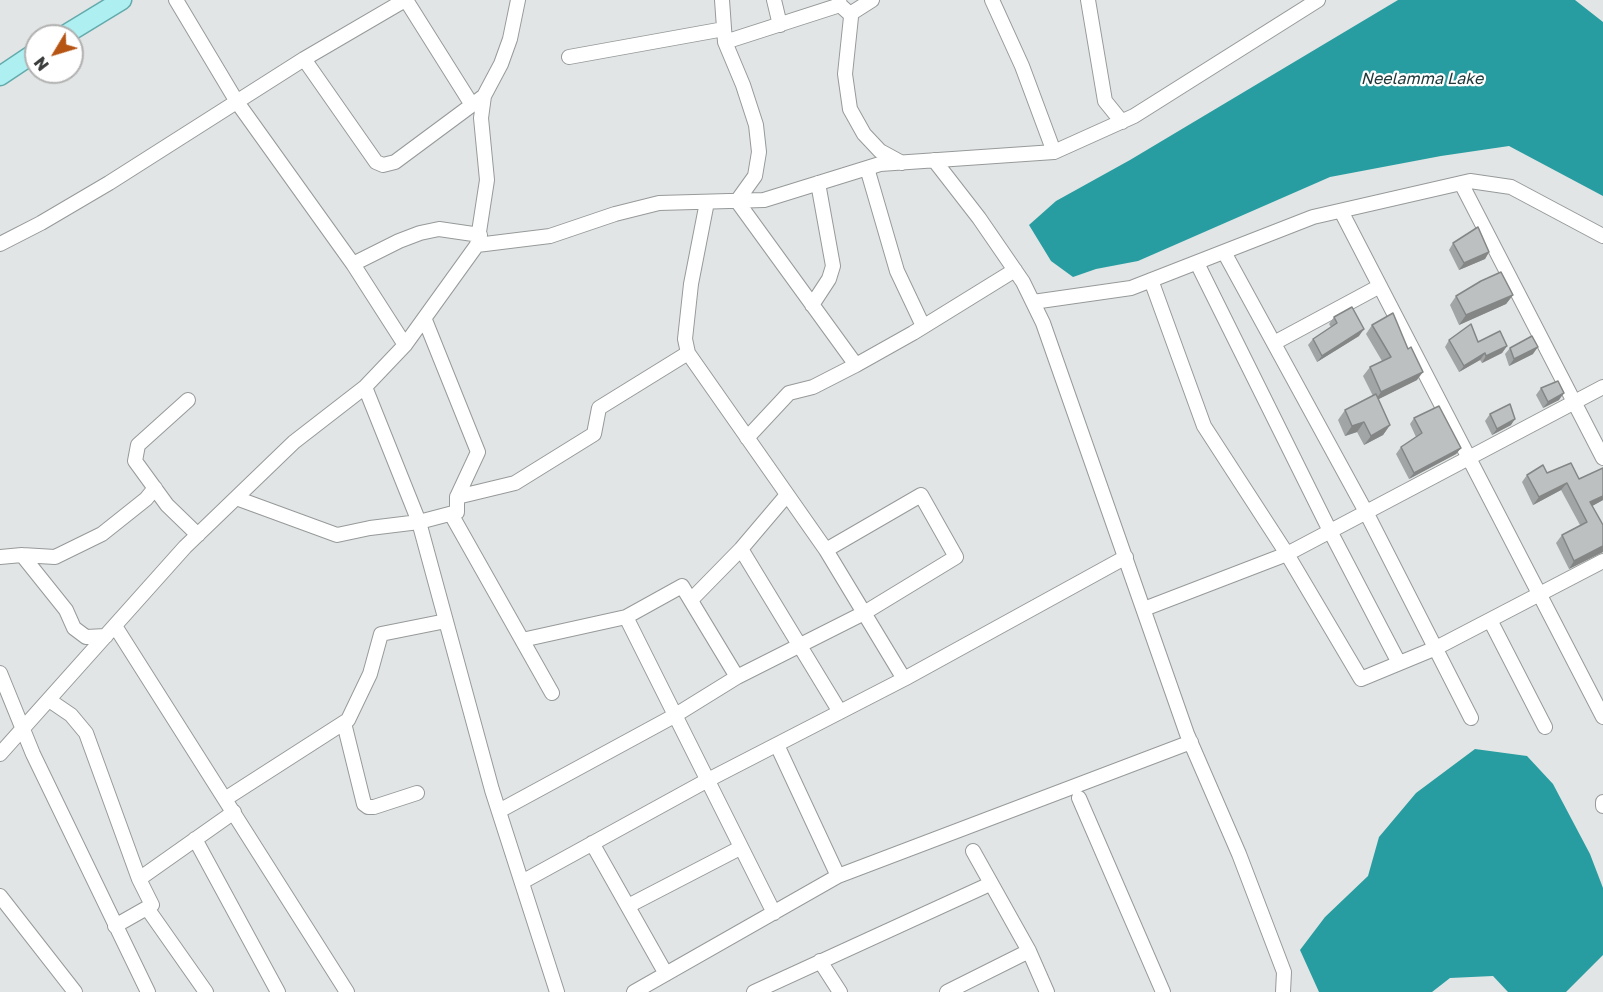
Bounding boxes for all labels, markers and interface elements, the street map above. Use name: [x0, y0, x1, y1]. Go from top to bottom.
north arrow: [24, 24, 84, 84]
text: N: [30, 53, 53, 75]
water label: Neelamma Lake: [1361, 69, 1483, 89]

